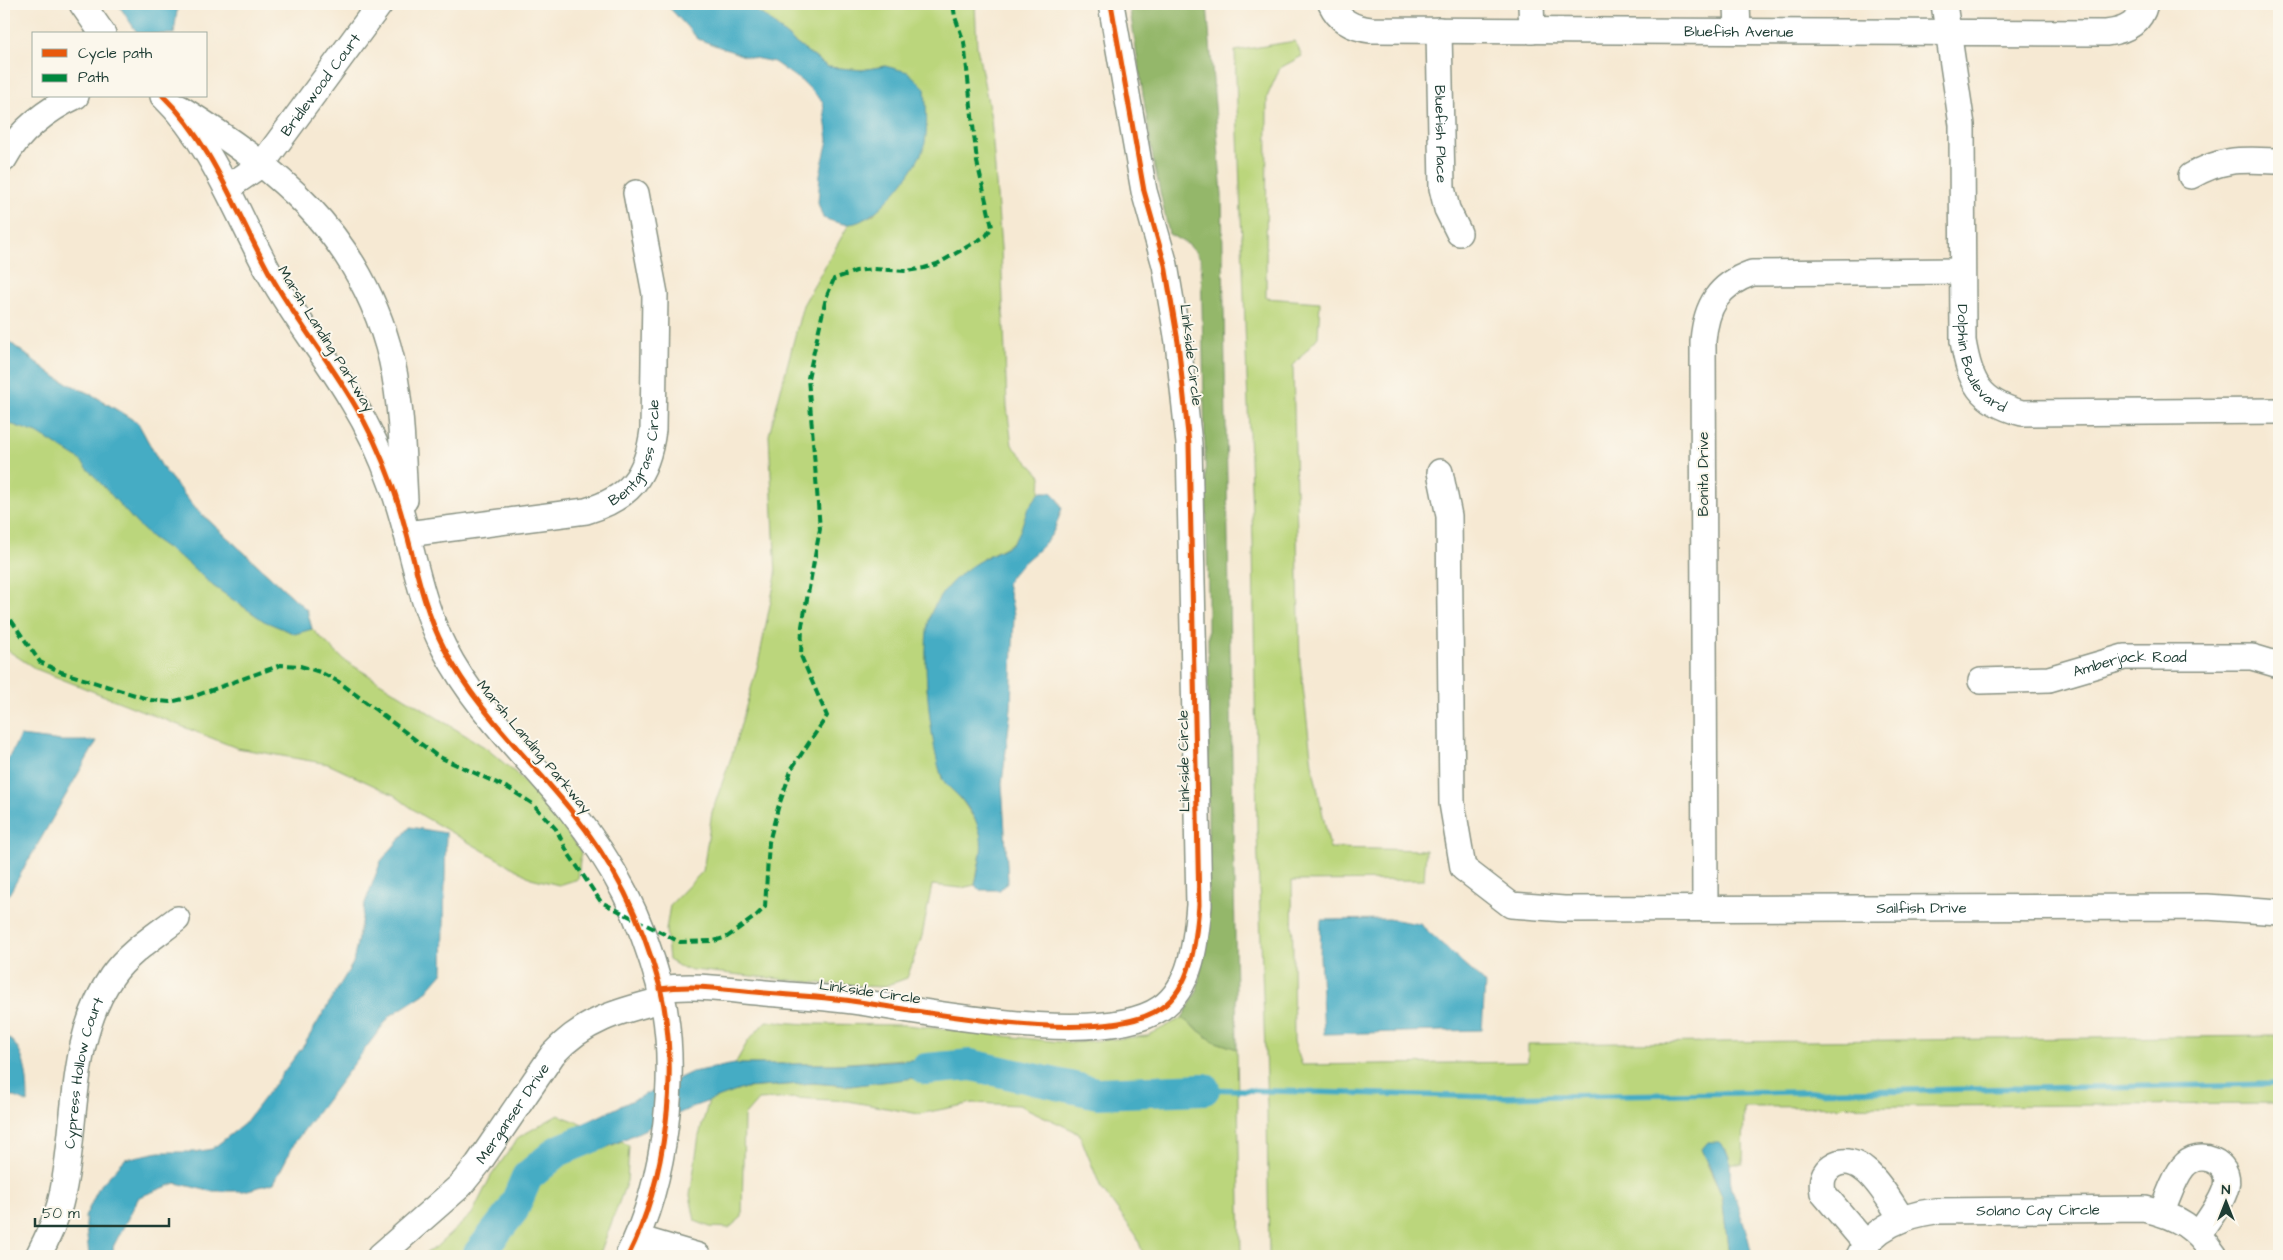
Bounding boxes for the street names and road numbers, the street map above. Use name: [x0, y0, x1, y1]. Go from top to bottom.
street label: Bluefish Avenue: [1684, 21, 1794, 42]
street label: Bridlewood Court: [275, 29, 366, 140]
street label: Bluefish Place: [1430, 85, 1452, 183]
street label: Marsh Landing Parkway: [272, 262, 380, 417]
street label: Linkside Circle: [1174, 303, 1208, 407]
street label: Dolphin Boulevard: [1952, 304, 2010, 418]
street label: Bentgrass Circle: [604, 399, 664, 511]
street label: Bonita Drive: [1693, 432, 1714, 516]
street label: Amberjack Road: [2070, 646, 2187, 682]
street label: Marsh Landing Parkway: [471, 676, 596, 819]
street label: Linkside Circle: [1173, 710, 1195, 812]
street label: Sailfish Drive: [1876, 897, 1967, 919]
street label: Linkside Circle: [818, 974, 922, 1010]
street label: Cypress Hollow Court: [59, 993, 109, 1150]
street label: Merganser Drive: [471, 1059, 554, 1168]
street label: Solano Cay Circle: [1976, 1199, 2100, 1221]

